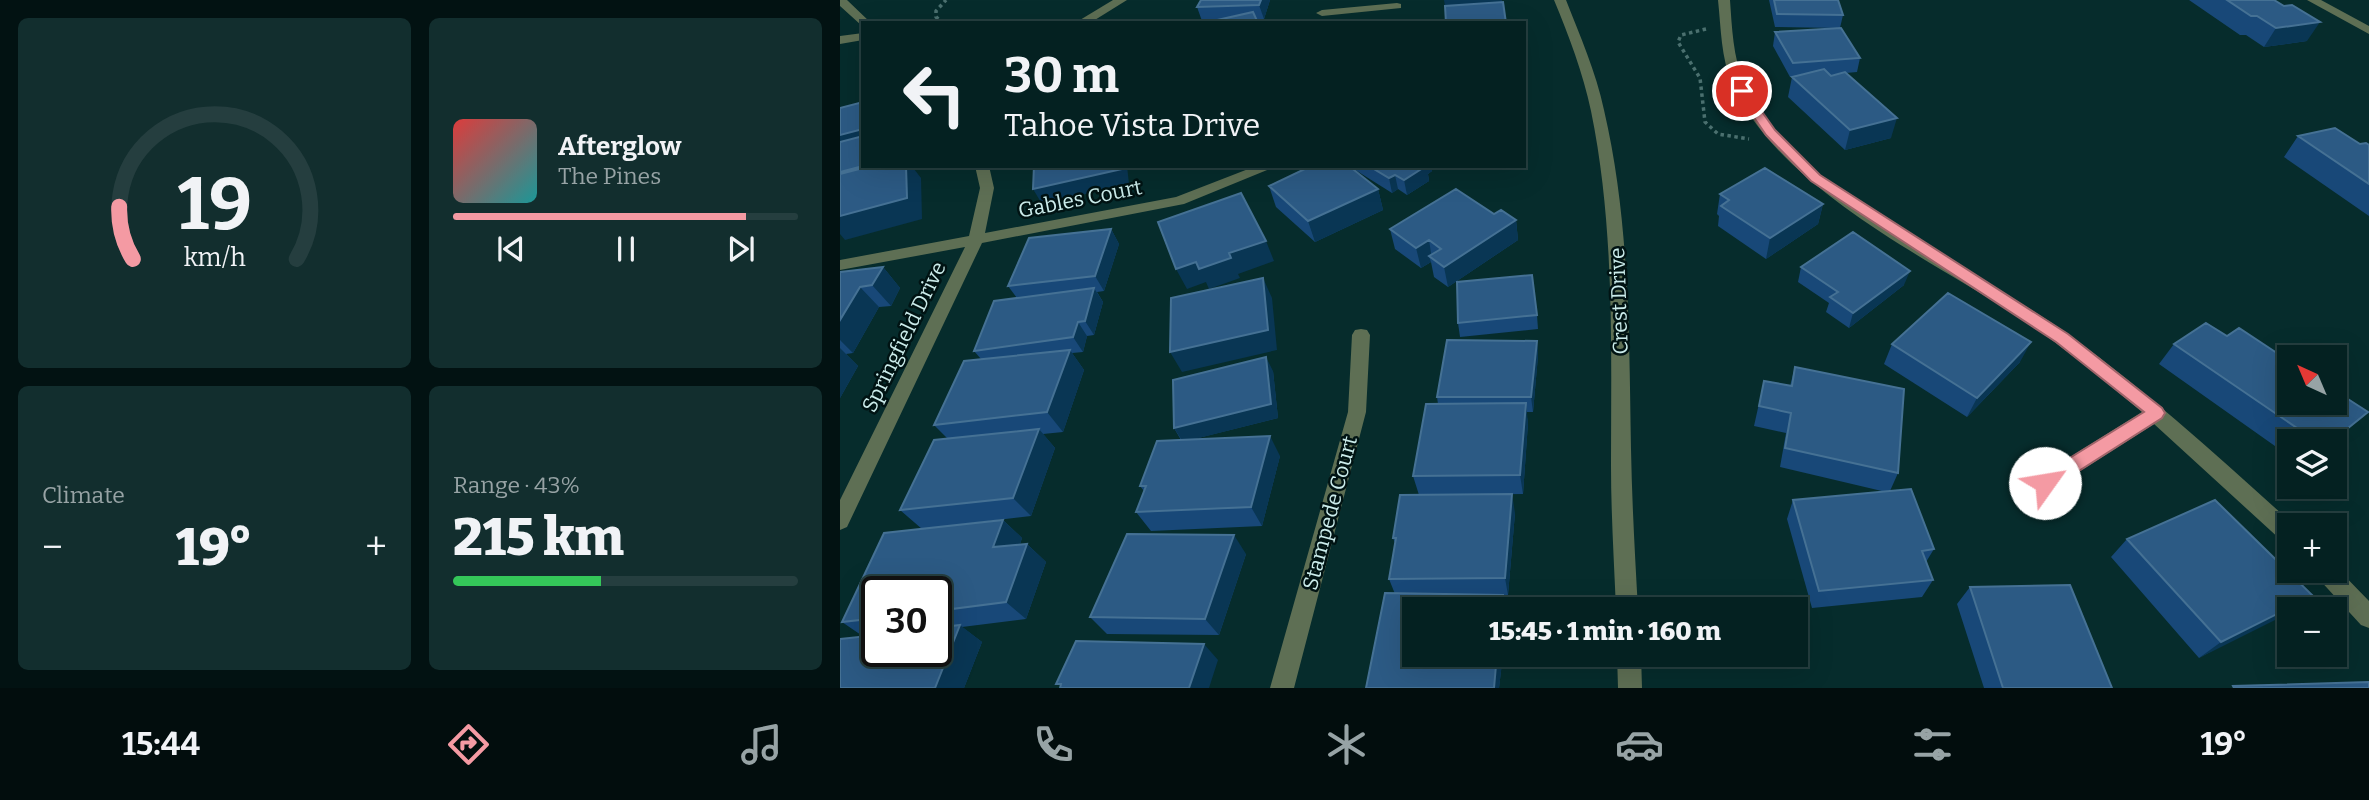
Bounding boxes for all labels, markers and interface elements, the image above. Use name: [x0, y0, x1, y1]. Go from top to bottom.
text: 30 m: [1004, 46, 1119, 105]
icon: left: [889, 49, 980, 140]
pin: [1712, 61, 1772, 121]
icon: arrive: [1723, 72, 1761, 110]
text: Tahoe Vista Drive: [1004, 106, 1260, 144]
text: Afterglow: [558, 131, 681, 162]
text: 19: [177, 162, 252, 249]
text: The Pines: [558, 162, 661, 190]
street label: Gables Court: [1016, 174, 1145, 224]
icon: previous: [492, 230, 530, 268]
icon: pause: [607, 230, 645, 268]
icon: next: [722, 230, 760, 268]
text: km/h: [184, 243, 246, 273]
street label: Crest Drive: [1604, 247, 1634, 355]
street label: Springfield Drive: [856, 258, 952, 416]
north arrow: [2277, 345, 2347, 415]
map controls: [2277, 345, 2347, 667]
button: layers: [2277, 429, 2347, 499]
street label: Stampede Court: [1297, 433, 1363, 593]
position arrow: [2008, 446, 2082, 520]
text: Range · 43%: [453, 471, 580, 499]
text: Climate: [42, 481, 125, 509]
text: 215 km: [453, 506, 624, 569]
button: +: [2277, 513, 2347, 583]
text: 19°: [176, 516, 252, 579]
text: −: [42, 524, 63, 570]
text: +: [365, 524, 387, 570]
speed limit sign: 30: [861, 576, 952, 667]
button: −: [2277, 597, 2347, 667]
text: 15:45 · 1 min · 160 m: [1489, 616, 1721, 647]
icon: directions: [444, 720, 493, 769]
icon: music: [737, 720, 786, 769]
icon: phone: [1029, 720, 1078, 769]
icon: climate: [1322, 720, 1371, 769]
icon: car: [1615, 720, 1664, 769]
icon: filters: [1908, 720, 1957, 769]
text: 15:44: [122, 725, 200, 763]
text: 19°: [2200, 725, 2247, 763]

